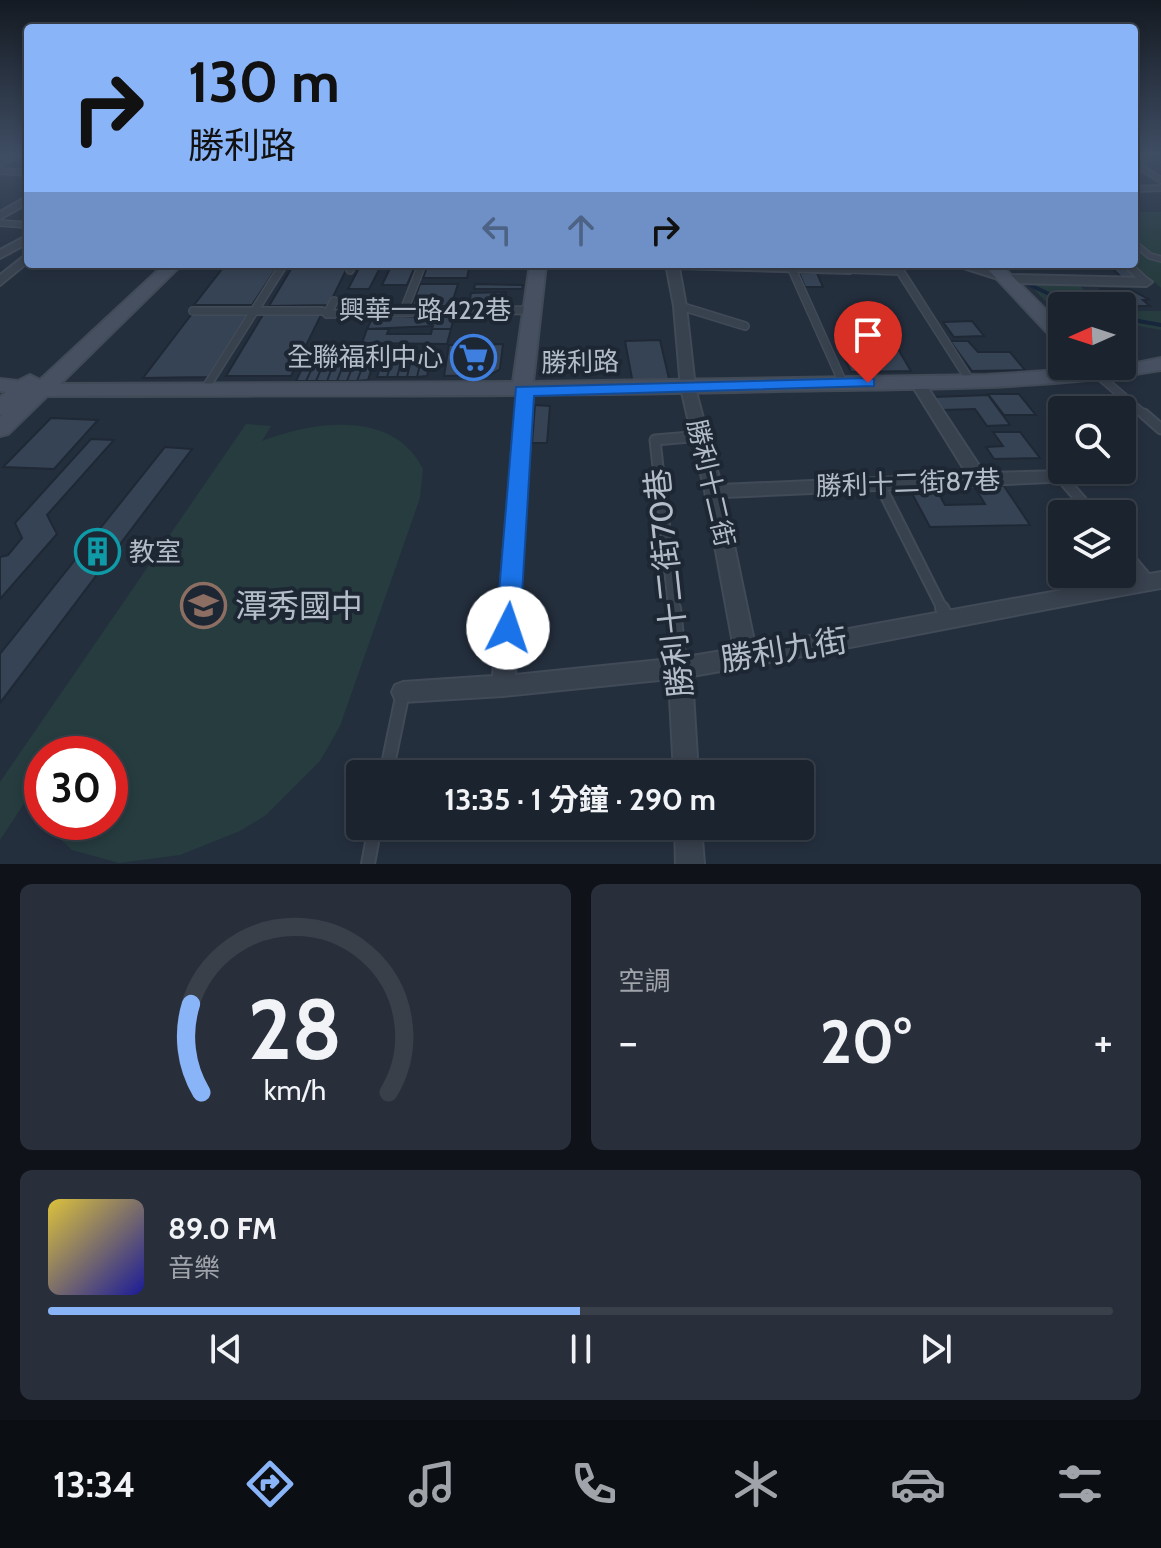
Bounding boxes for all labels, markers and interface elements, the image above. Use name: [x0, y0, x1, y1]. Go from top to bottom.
text: 130 m: [188, 48, 340, 116]
icon: right: [56, 56, 160, 160]
text: 勝利路: [188, 123, 296, 167]
icon: left: [475, 208, 519, 252]
icon: ahead: [559, 208, 603, 252]
icon: right: [643, 208, 687, 252]
north arrow: [1048, 292, 1136, 380]
map controls: [1048, 292, 1136, 588]
street label: 興華一路422巷: [339, 294, 511, 326]
pin: [834, 301, 902, 383]
icon: arrive: [846, 313, 890, 357]
supermarket icon: 全聯福利中心: [450, 333, 498, 381]
place label: 全聯福利中心: [287, 341, 443, 373]
street label: 勝利路: [541, 345, 619, 379]
button: search: [1048, 396, 1136, 484]
street label: 勝利十二街: [681, 416, 741, 550]
street label: 勝利十二街87巷: [815, 464, 1001, 502]
street label: 勝利十二街70巷: [637, 467, 700, 700]
button: layers: [1048, 500, 1136, 588]
building icon: 教室: [74, 528, 122, 576]
place label: 教室: [129, 536, 181, 568]
school or university icon: 潭秀國中: [180, 582, 228, 630]
place label: 潭秀國中: [235, 586, 363, 625]
position arrow: [466, 586, 550, 670]
street label: 勝利九街: [718, 620, 850, 679]
speed limit sign: 30: [24, 736, 128, 840]
text: 13:35 · 1 分鐘 · 290 m: [444, 781, 716, 818]
text: 空調: [619, 965, 671, 997]
text: 28: [248, 979, 342, 1080]
text: 20°: [820, 1005, 911, 1078]
text: −: [619, 1015, 638, 1068]
text: +: [1094, 1015, 1113, 1068]
text: km/h: [264, 1072, 327, 1107]
text: 89.0 FM: [168, 1210, 277, 1247]
text: 音樂: [168, 1252, 220, 1284]
icon: previous: [204, 1327, 248, 1371]
icon: pause: [559, 1327, 603, 1371]
icon: next: [914, 1327, 958, 1371]
icon: directions: [242, 1456, 298, 1512]
icon: music: [404, 1456, 460, 1512]
icon: phone: [566, 1456, 622, 1512]
icon: climate: [728, 1456, 784, 1512]
icon: car: [890, 1456, 946, 1512]
icon: filters: [1052, 1456, 1108, 1512]
text: 13:34: [53, 1462, 135, 1506]

